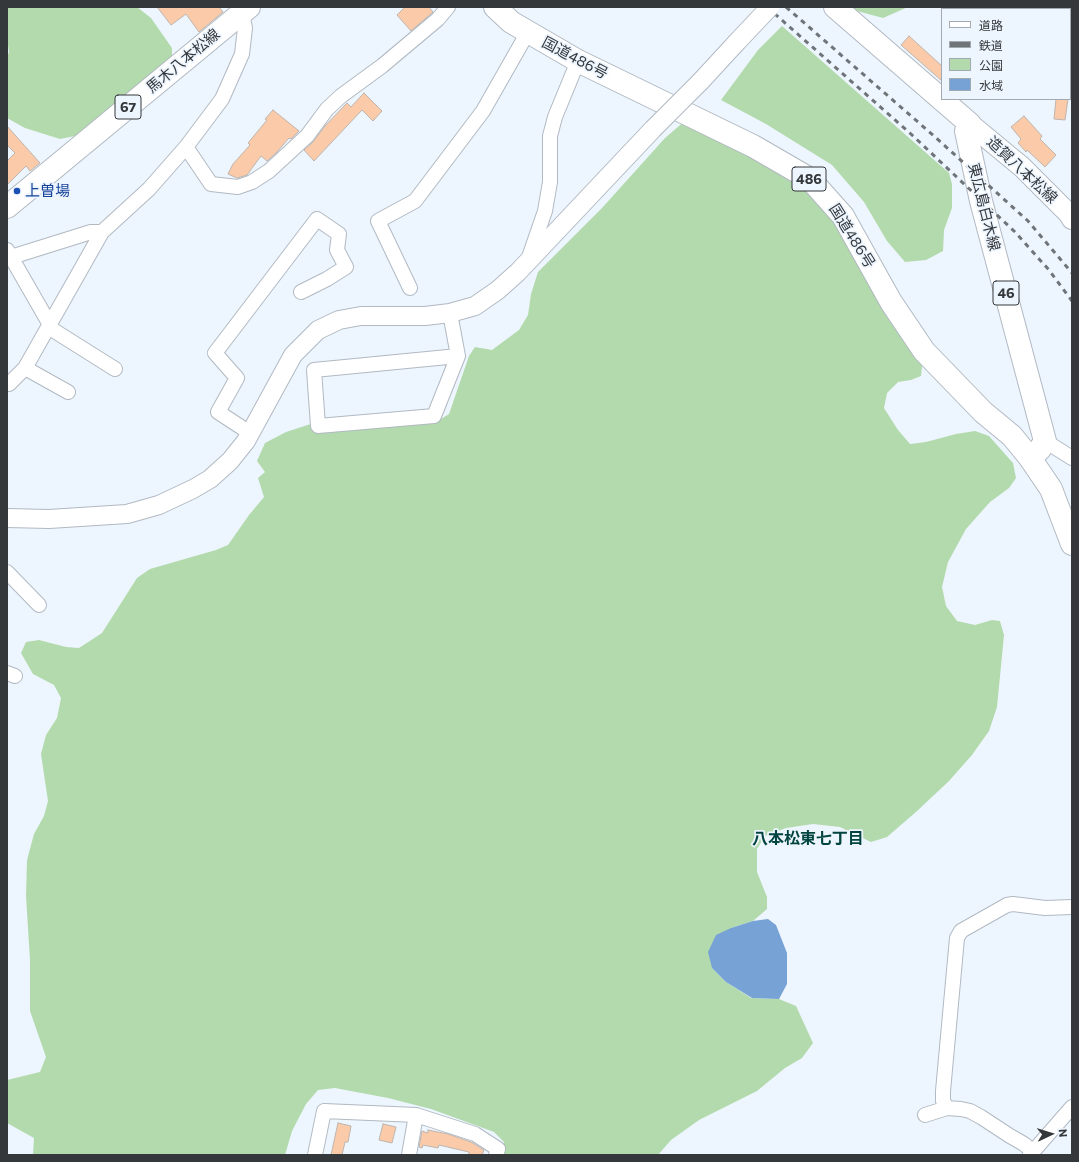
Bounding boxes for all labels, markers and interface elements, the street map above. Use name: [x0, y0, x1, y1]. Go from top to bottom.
legend: [941, 8, 1071, 100]
text: 道路: [979, 18, 1003, 32]
street label: 馬木八本松線: [143, 25, 223, 97]
street label: 国道486号: [539, 33, 611, 83]
text: 鉄道: [979, 38, 1003, 52]
text: 公園: [979, 58, 1003, 72]
text: 水域: [979, 78, 1003, 92]
road number: 67: [115, 95, 141, 119]
street label: 造賀八本松線: [983, 133, 1061, 207]
street label: 東広島白木線: [964, 161, 1004, 253]
road number: 486: [792, 167, 826, 191]
place label: 上曽場: [25, 182, 70, 200]
marker: 上曽場: [12, 186, 22, 196]
street label: 国道486号: [825, 201, 879, 271]
road number: 46: [993, 281, 1019, 305]
district label: 八本松東七丁目: [752, 829, 864, 849]
north arrow: [1031, 1114, 1071, 1154]
text: N: [1057, 1129, 1070, 1138]

